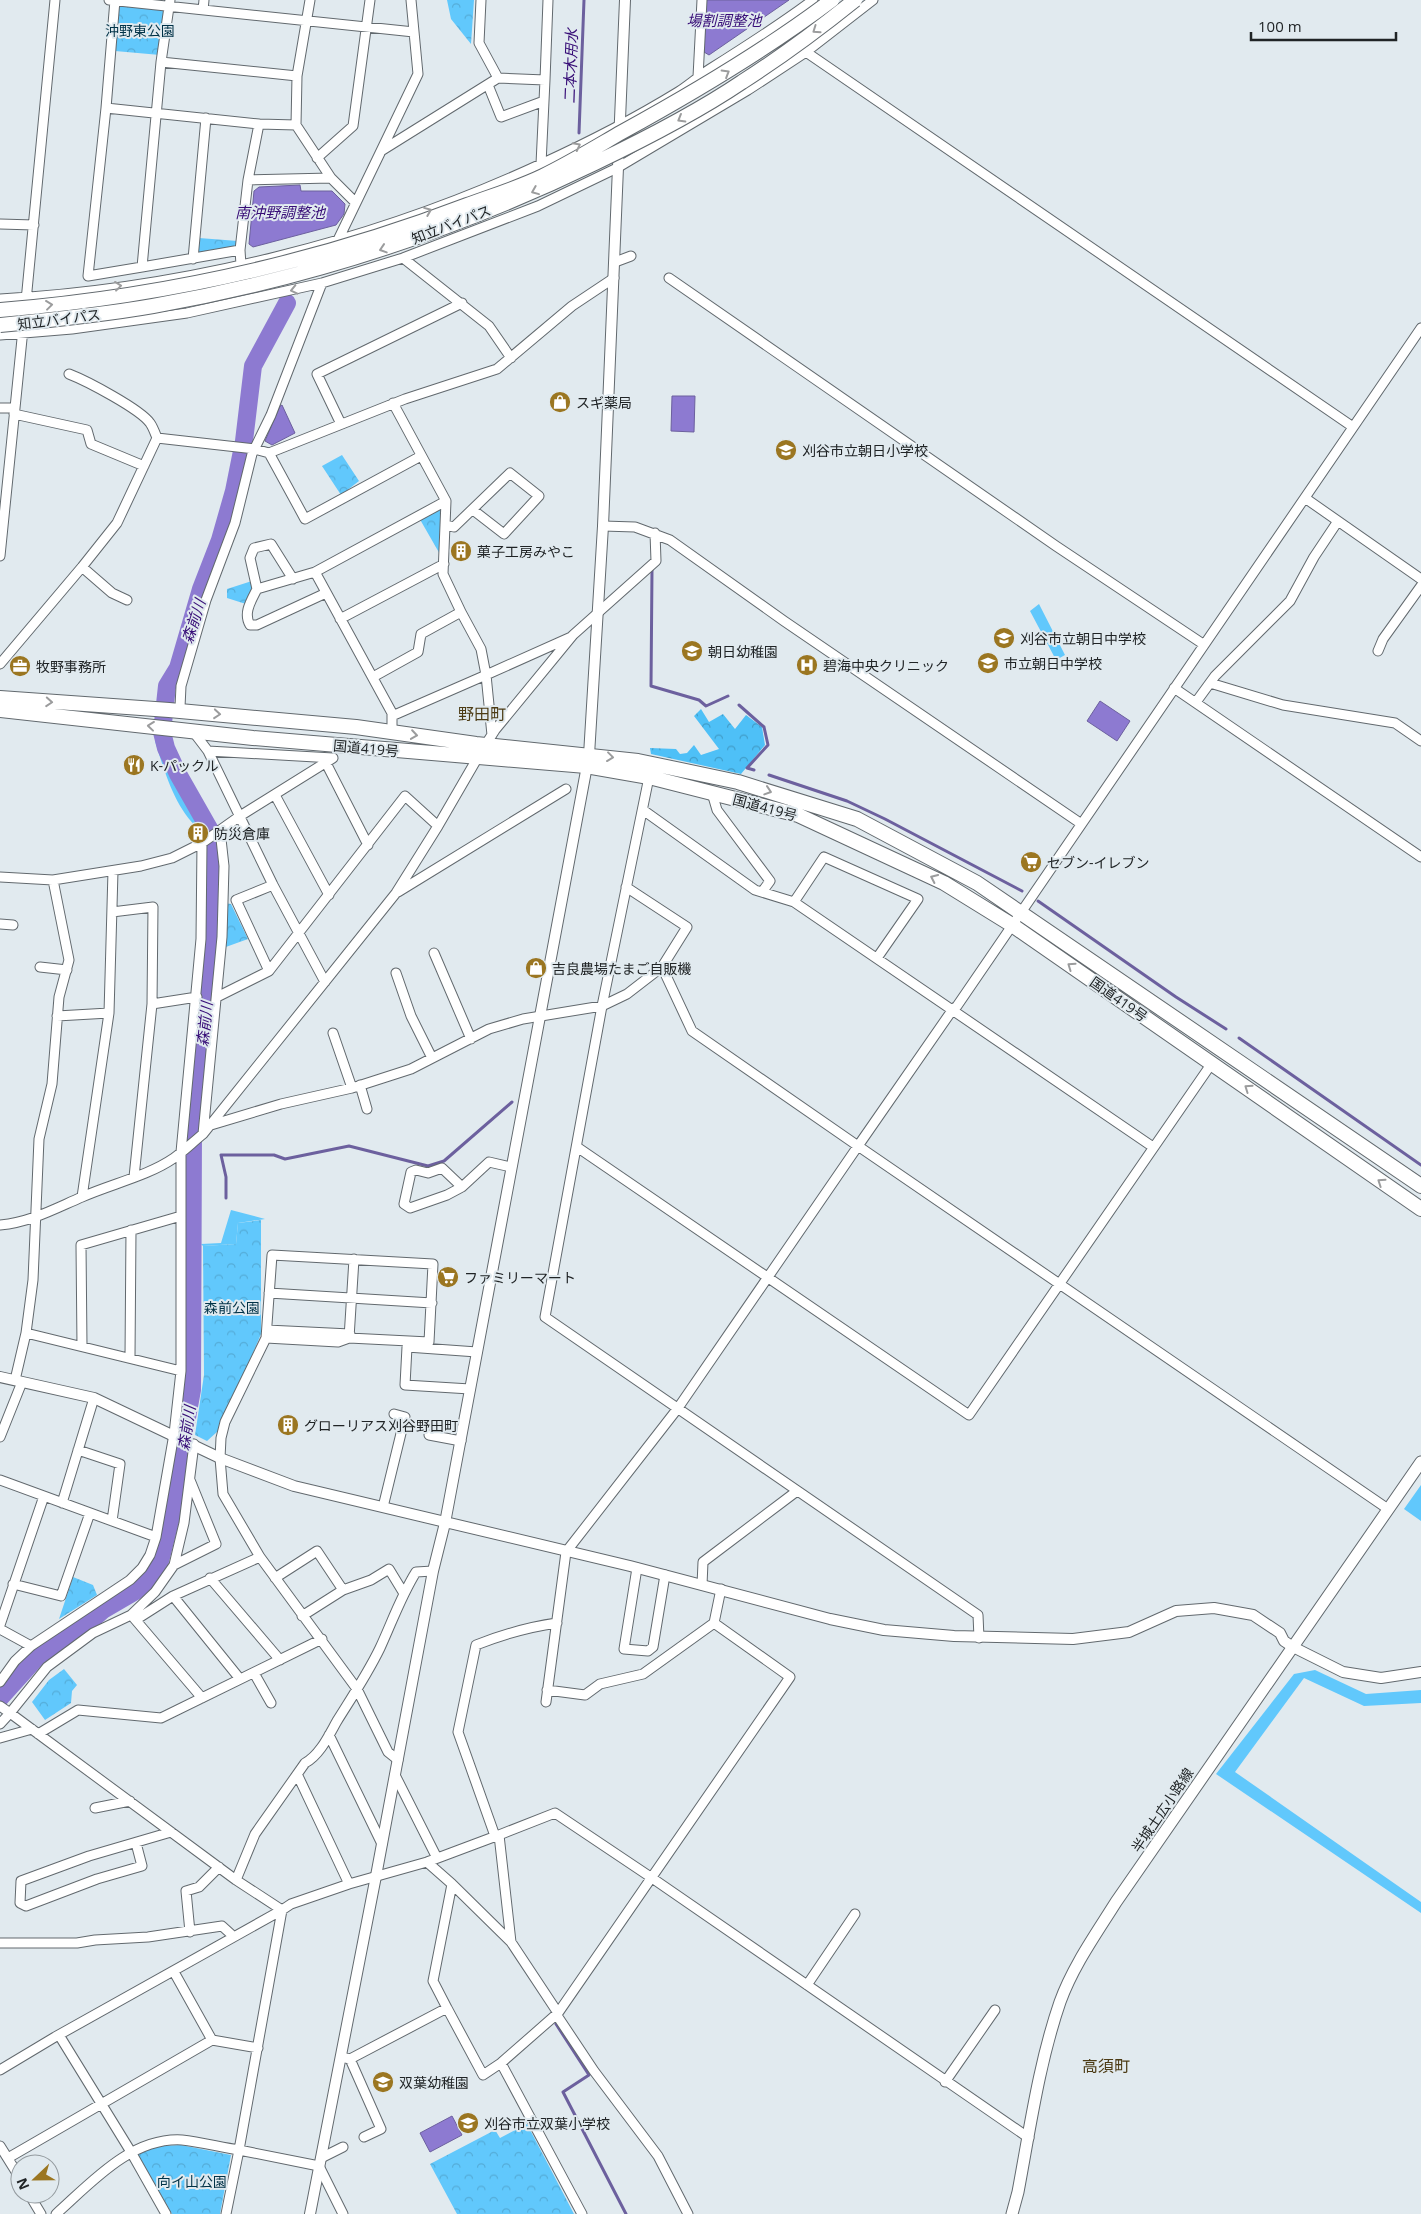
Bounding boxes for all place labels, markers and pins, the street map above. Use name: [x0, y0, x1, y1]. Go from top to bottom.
shop icon: スギ薬局: [548, 390, 572, 414]
place label: スギ薬局: [576, 393, 632, 412]
school or university icon: 刈谷市立朝日小学校: [774, 438, 798, 462]
place label: 刈谷市立朝日小学校: [802, 441, 928, 460]
building icon: 菓子工房みやこ: [449, 539, 473, 563]
place label: 菓子工房みやこ: [477, 542, 575, 561]
school or university icon: 刈谷市立朝日中学校: [992, 626, 1016, 650]
place label: 刈谷市立朝日中学校: [1020, 629, 1146, 648]
school or university icon: 朝日幼稚園: [680, 639, 704, 663]
place label: 朝日幼稚園: [708, 642, 778, 661]
school or university icon: 市立朝日中学校: [976, 651, 1000, 675]
hospital icon: 碧海中央クリニック: [795, 653, 819, 677]
office icon: 牧野事務所: [8, 654, 32, 678]
place label: 市立朝日中学校: [1004, 654, 1102, 673]
place label: 碧海中央クリニック: [823, 656, 949, 675]
place label: 牧野事務所: [36, 657, 106, 676]
restaurant icon: K-パックル: [122, 753, 146, 777]
place label: K-パックル: [150, 756, 219, 775]
building icon: 防災倉庫: [186, 821, 210, 845]
place label: 防災倉庫: [214, 824, 270, 843]
supermarket icon: セブン-イレブン: [1019, 850, 1043, 874]
place label: セブン-イレブン: [1047, 853, 1150, 872]
shop icon: 吉良農場たまご自販機: [524, 956, 548, 980]
place label: 吉良農場たまご自販機: [552, 959, 692, 978]
supermarket icon: ファミリーマート: [436, 1265, 460, 1289]
place label: ファミリーマート: [464, 1268, 576, 1287]
building icon: グローリアス刈谷野田町: [276, 1413, 300, 1437]
place label: グローリアス刈谷野田町: [304, 1416, 458, 1435]
school or university icon: 双葉幼稚園: [371, 2070, 395, 2094]
place label: 双葉幼稚園: [399, 2073, 469, 2092]
school or university icon: 刈谷市立双葉小学校: [456, 2111, 480, 2135]
place label: 刈谷市立双葉小学校: [484, 2114, 610, 2133]

